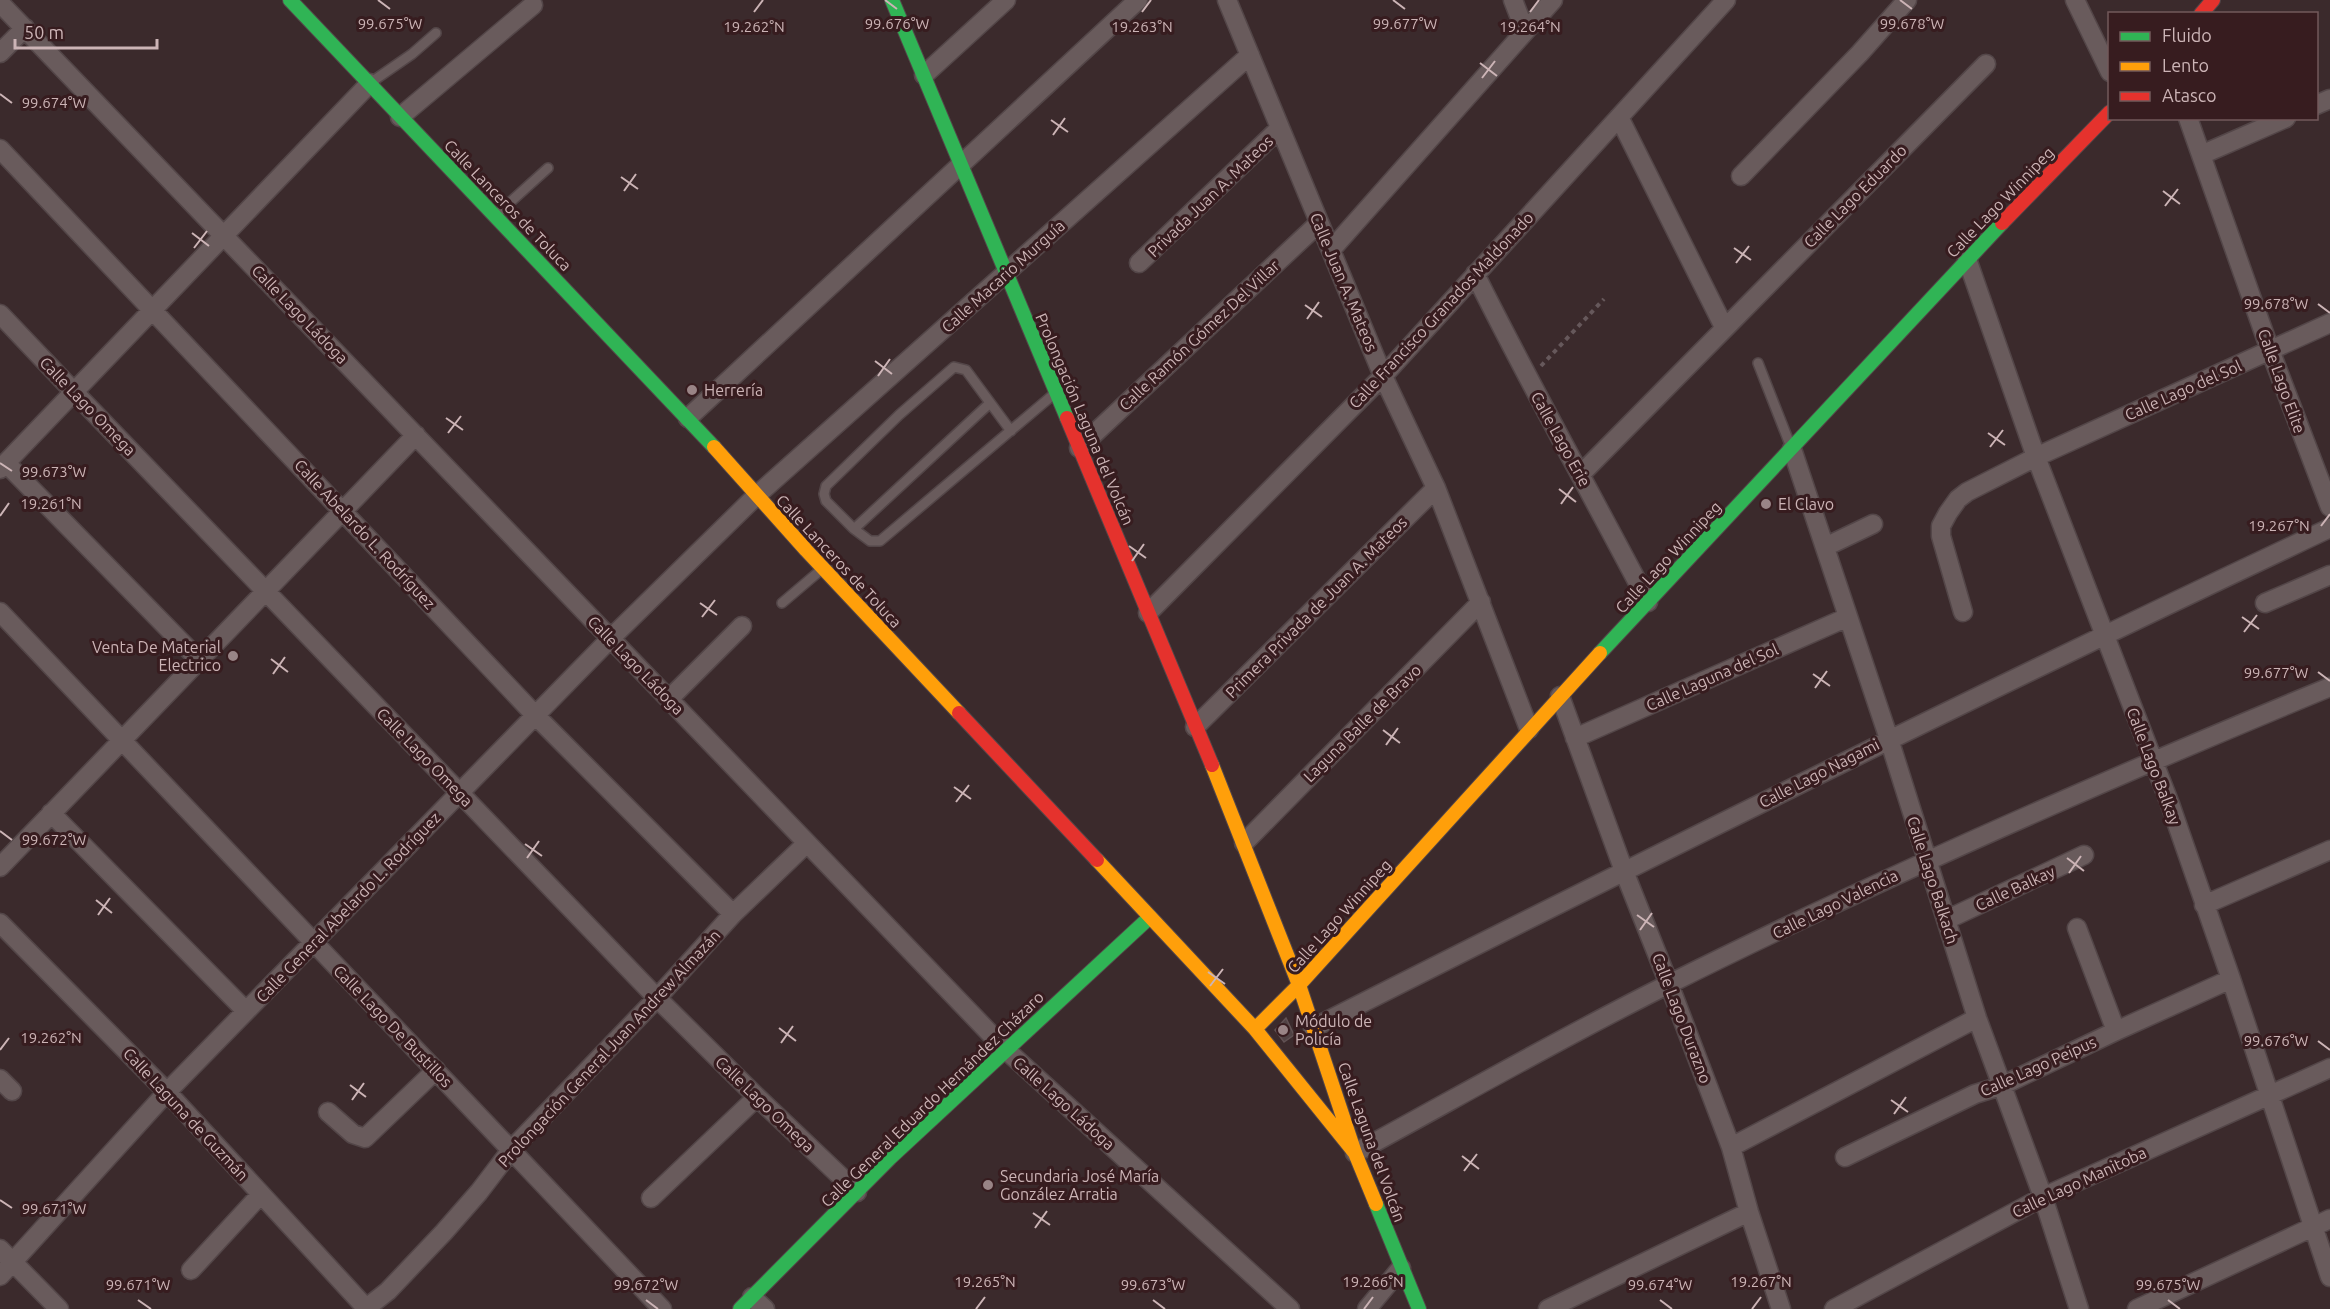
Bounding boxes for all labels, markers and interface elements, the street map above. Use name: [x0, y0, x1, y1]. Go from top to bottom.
scale bar: [15, 12, 158, 50]
legend: [2108, 12, 2318, 120]
text: 99.675°W: [358, 15, 422, 32]
text: 99.676°W: [865, 15, 929, 32]
text: 99.677°W: [1373, 15, 1437, 32]
text: 99.678°W: [1880, 15, 1944, 32]
text: 19.262°N: [723, 18, 785, 35]
text: 19.263°N: [1111, 18, 1173, 35]
text: 19.264°N: [1499, 18, 1561, 35]
text: 50 m: [24, 22, 64, 42]
text: Fluido: [2162, 25, 2212, 45]
text: Lento: [2162, 55, 2209, 75]
text: Atasco: [2162, 85, 2217, 105]
text: 99.674°W: [22, 94, 86, 111]
street label: Privada Juan A. Mateos: [1144, 132, 1276, 260]
street label: Calle Lanceros de Toluca: [441, 136, 575, 274]
street label: Calle Lago Eduardo: [1800, 141, 1910, 251]
street label: Calle Lago Winnipeg: [1943, 143, 2057, 261]
street label: Calle Francisco Granados Maldonado: [1345, 208, 1537, 412]
street label: Calle Juan A. Mateos: [1307, 210, 1381, 354]
street label: Calle Macario Murguía: [938, 216, 1068, 336]
street label: Calle Ramón Gómez Del Villar: [1115, 256, 1283, 414]
street label: Calle Lago Ládoga: [248, 261, 352, 367]
text: 99.678°W: [2244, 295, 2308, 312]
street label: Prolongación Laguna del Volcán: [1032, 310, 1138, 528]
street label: Calle Lago Elite: [2255, 326, 2309, 436]
street label: Calle Lago Omega: [36, 353, 140, 459]
street label: Calle Lago del Sol: [2122, 356, 2244, 424]
place label: Herrería: [704, 381, 763, 399]
marker: Herrería: [685, 383, 699, 397]
street label: Calle Lago Erie: [1528, 389, 1594, 489]
street label: Calle Abelardo L. Rodríguez: [291, 456, 439, 612]
text: 99.673°W: [22, 463, 86, 480]
street label: Calle Lanceros de Toluca: [773, 491, 905, 631]
text: 19.261°N: [20, 495, 82, 512]
place label: El Clavo: [1778, 495, 1834, 513]
street label: Calle Lago Winnipeg: [1612, 497, 1724, 617]
marker: El Clavo: [1759, 497, 1773, 511]
street label: Primera Privada de Juan A. Mateos: [1222, 513, 1410, 701]
text: 19.267°N: [2248, 517, 2310, 534]
street label: Calle Lago Ládoga: [584, 612, 688, 718]
place label: Venta De Material Electrico: [92, 638, 221, 674]
street label: Calle Laguna del Sol: [1643, 640, 1781, 714]
marker: Venta De Material Electrico: [226, 649, 240, 663]
street label: Laguna Balle de Bravo: [1300, 661, 1424, 785]
text: 99.677°W: [2244, 664, 2308, 681]
street label: Calle Lago Omega: [373, 704, 477, 810]
street label: Calle Lago Balkay: [2123, 705, 2185, 827]
street label: Calle Lago Nagami: [1756, 735, 1882, 811]
street label: Calle General Abelardo L. Rodríguez: [252, 808, 444, 1006]
street label: Calle Lago Balkach: [1904, 814, 1962, 946]
text: 99.672°W: [22, 831, 86, 848]
street label: Calle Lago Winnipeg: [1283, 856, 1395, 976]
street label: Calle Balkay: [1972, 862, 2058, 914]
street label: Calle Lago Valencia: [1769, 866, 1901, 942]
street label: Prolongación General Juan Andrew Almazán: [494, 926, 724, 1170]
street label: Calle Lago Durazno: [1649, 950, 1715, 1086]
street label: Calle Lago De Bustillos: [330, 961, 456, 1091]
street label: Calle General Eduardo Hernández Cházaro: [817, 988, 1047, 1210]
place label: Módulo de Policía: [1295, 1012, 1372, 1048]
marker: Módulo de Policía: [1276, 1023, 1290, 1037]
text: 19.262°N: [20, 1029, 82, 1046]
street label: Calle Lago Peipus: [1977, 1032, 2099, 1100]
text: 99.676°W: [2244, 1032, 2308, 1049]
street label: Calle Laguna de Guzmán: [120, 1044, 252, 1184]
street label: Calle Lago Omega: [712, 1052, 818, 1156]
street label: Calle Lago Ládoga: [1010, 1053, 1118, 1153]
street label: Calle Laguna del Volcán: [1335, 1060, 1409, 1224]
street label: Calle Lago Manitoba: [2009, 1143, 2149, 1221]
place label: Secundaria José María González Arratia: [1000, 1167, 1159, 1203]
marker: Secundaria José María González Arratia: [981, 1178, 995, 1192]
text: 99.671°W: [22, 1200, 86, 1217]
text: 19.265°N: [954, 1273, 1016, 1290]
text: 19.266°N: [1342, 1273, 1404, 1290]
text: 19.267°N: [1730, 1273, 1792, 1290]
text: 99.671°W: [106, 1276, 170, 1293]
text: 99.672°W: [614, 1276, 678, 1293]
text: 99.673°W: [1121, 1276, 1185, 1293]
text: 99.674°W: [1628, 1276, 1692, 1293]
text: 99.675°W: [2136, 1276, 2200, 1293]

